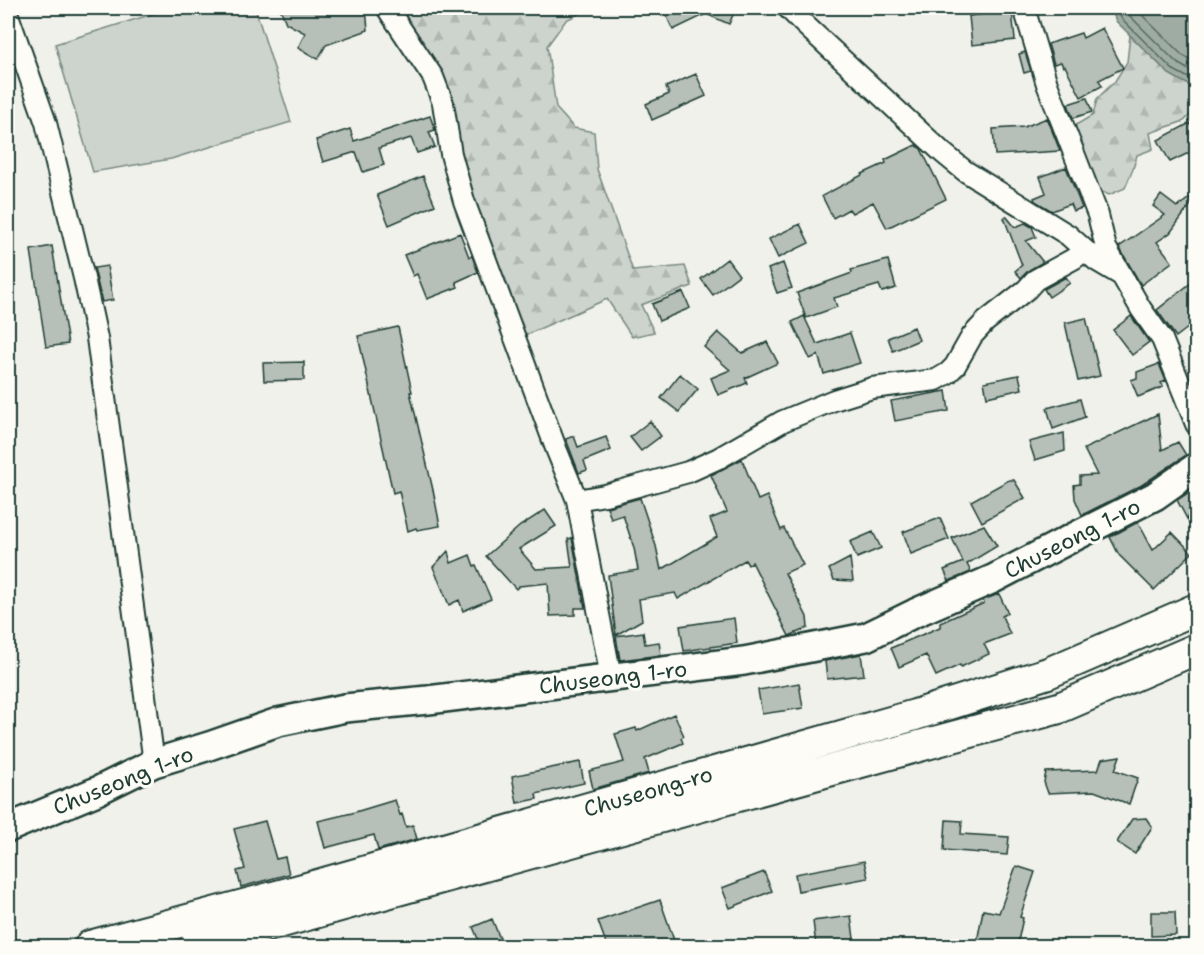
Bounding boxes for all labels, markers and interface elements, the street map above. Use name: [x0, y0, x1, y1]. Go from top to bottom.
street label: Chuseong 1-ro: [999, 492, 1145, 585]
street label: Chuseong 1-ro: [537, 654, 689, 701]
street label: Chuseong 1-ro: [49, 739, 198, 822]
street label: Chuseong-ro: [580, 759, 716, 824]

